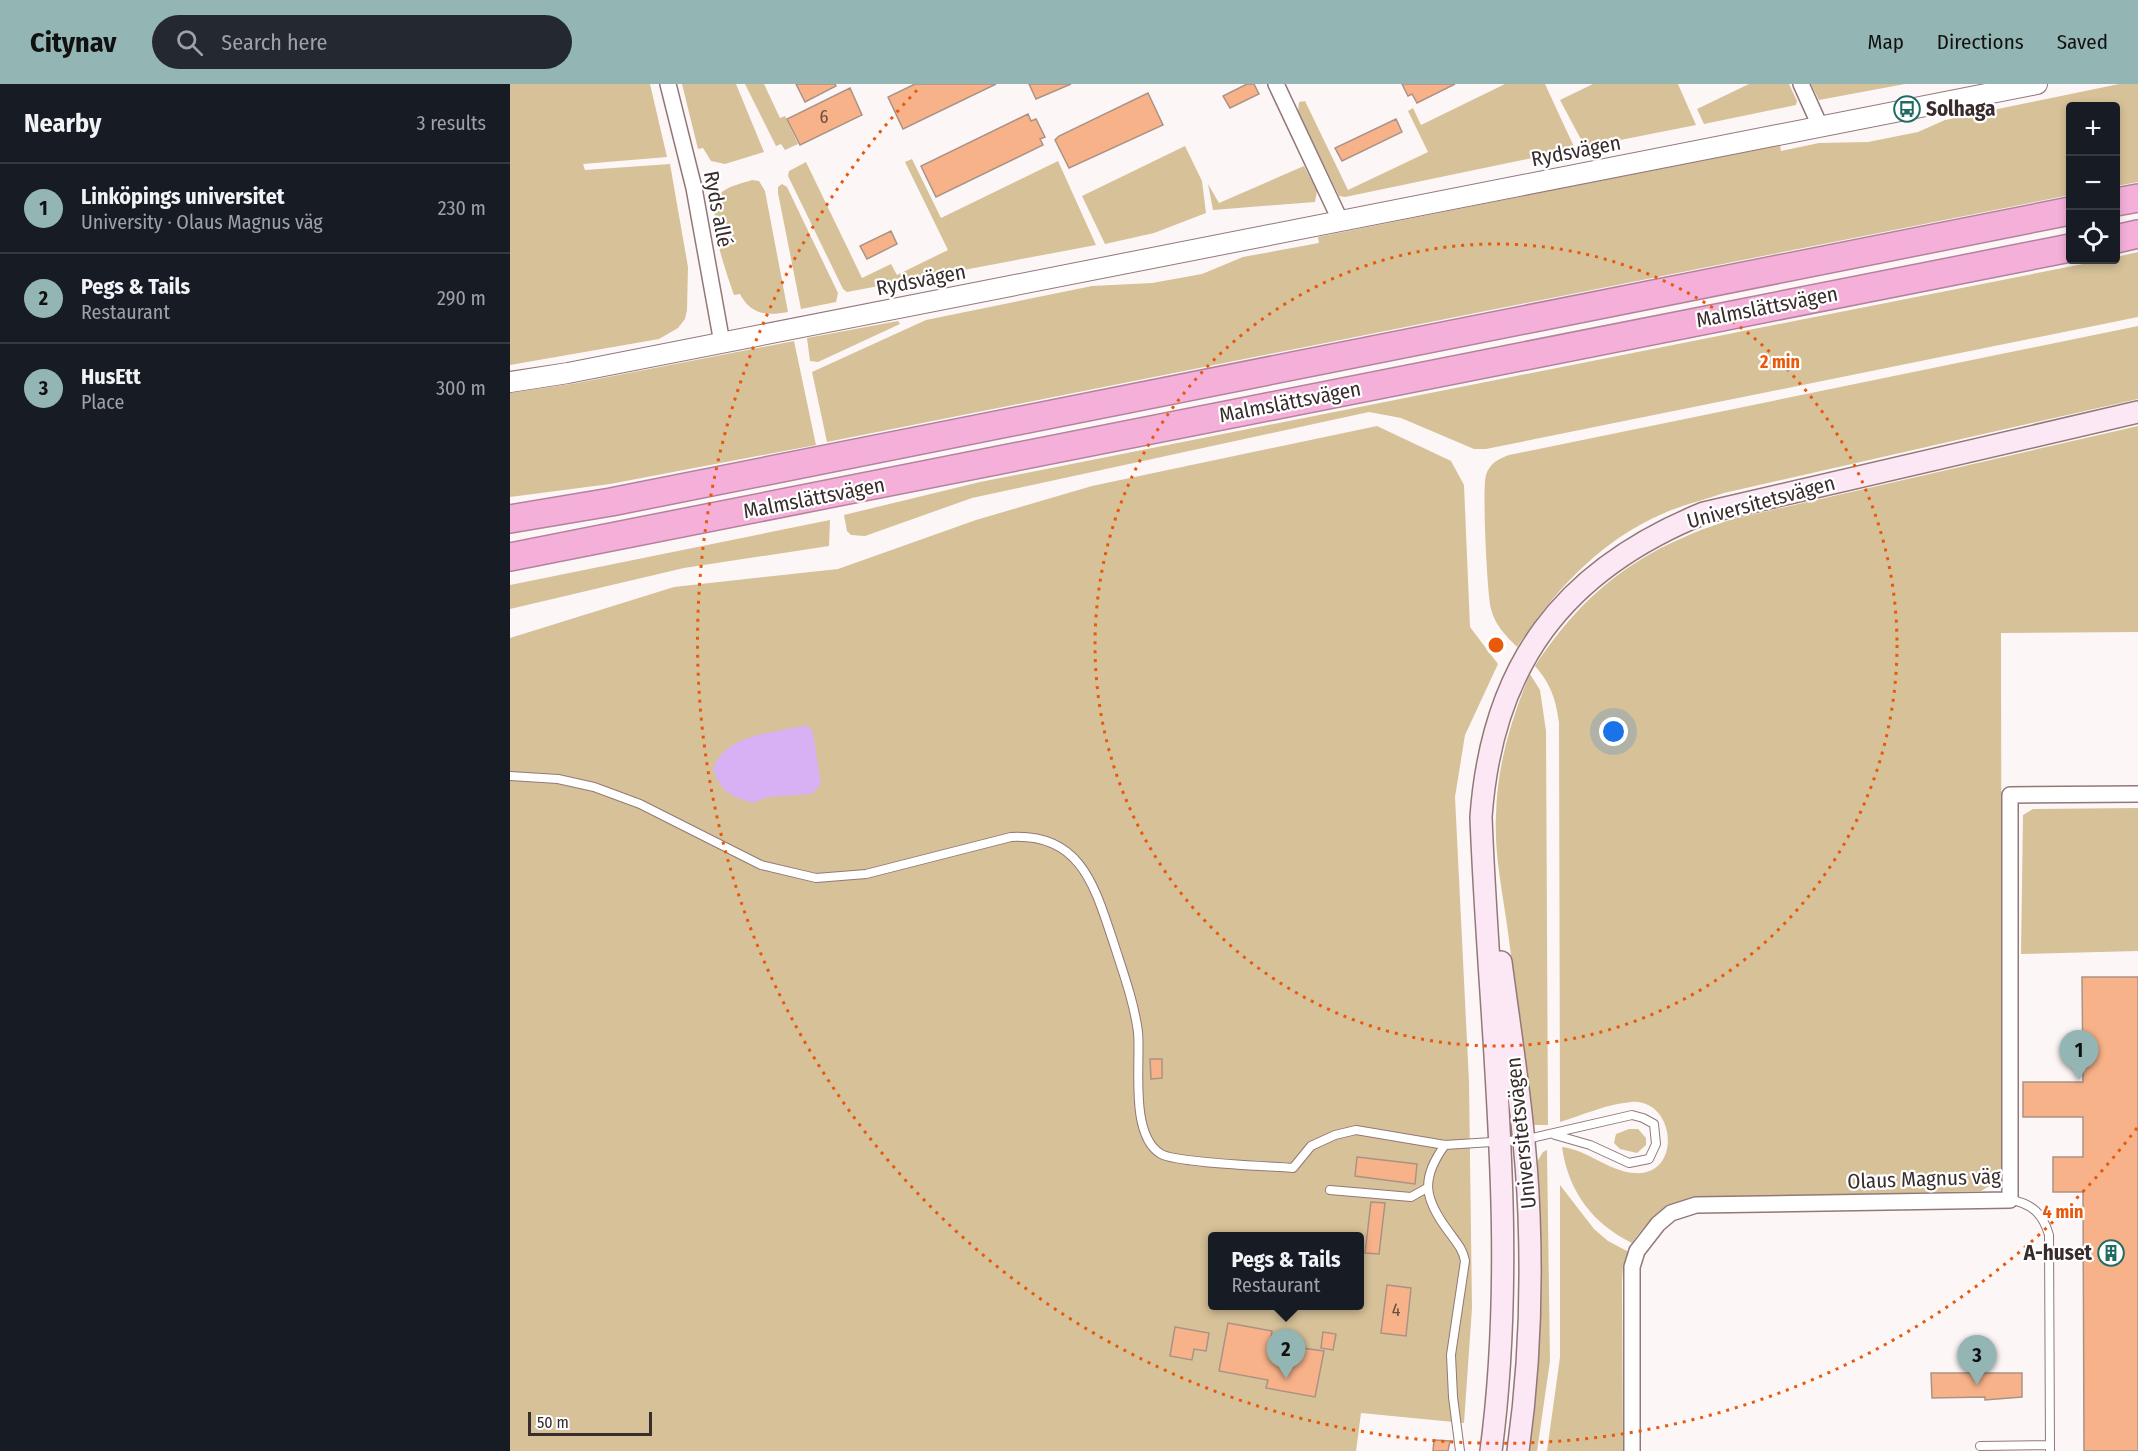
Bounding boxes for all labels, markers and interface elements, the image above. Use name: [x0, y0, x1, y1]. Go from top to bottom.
search box: [152, 15, 572, 69]
text: Citynav: [30, 26, 116, 59]
icon: search: [173, 26, 206, 59]
text: Search here: [221, 29, 327, 56]
text: Map: [1867, 29, 1904, 55]
text: Directions: [1937, 29, 2024, 55]
text: Saved: [2057, 29, 2108, 55]
bus stop icon: Solhaga: [1892, 94, 1922, 124]
place label: Solhaga: [1926, 96, 1995, 122]
map controls: [2066, 102, 2120, 264]
button: +: [2066, 102, 2120, 156]
house number: 6: [820, 106, 829, 128]
text: Nearby: [24, 108, 101, 139]
text: 3 results: [417, 111, 486, 135]
street label: Rydsvägen: [1529, 130, 1623, 172]
button: −: [2066, 156, 2120, 210]
street label: Ryds allé: [698, 169, 738, 249]
text: Linköpings universitet: [81, 183, 285, 210]
text: 1: [39, 196, 48, 220]
text: 230 m: [438, 196, 486, 220]
text: University · Olaus Magnus väg: [81, 210, 323, 234]
button: locate: [2066, 210, 2120, 264]
street label: Rydsvägen: [874, 259, 968, 301]
text: Pegs & Tails: [81, 273, 190, 300]
street label: Malmslättsvägen: [1694, 281, 1840, 333]
text: 2: [39, 286, 48, 310]
text: 290 m: [437, 286, 486, 310]
text: Restaurant: [81, 300, 170, 324]
text: 2 min: [1759, 351, 1800, 373]
text: HusEtt: [81, 363, 141, 390]
text: 3: [39, 376, 48, 400]
text: 300 m: [436, 376, 486, 400]
street label: Malmslättsvägen: [1217, 376, 1363, 428]
text: Place: [81, 390, 124, 414]
street label: Universitetsvägen: [1684, 470, 1838, 534]
street label: Malmslättsvägen: [741, 472, 887, 524]
centre of rings: [1486, 635, 1506, 655]
your location: [1599, 717, 1628, 746]
pin: 1: [2060, 1030, 2098, 1080]
street label: Universitetsvägen: [1500, 1056, 1542, 1210]
street label: Olaus Magnus väg: [1847, 1163, 2001, 1195]
text: 4 min: [2043, 1201, 2083, 1223]
popup: [1208, 1232, 1364, 1310]
building icon: A-huset: [2096, 1238, 2126, 1268]
place label: A-huset: [2023, 1240, 2093, 1266]
text: Pegs & Tails: [1231, 1246, 1341, 1273]
text: Restaurant: [1231, 1273, 1320, 1297]
house number: 4: [1392, 1299, 1401, 1321]
pin: 2: [1266, 1330, 1306, 1379]
pin: 3: [1958, 1336, 1996, 1385]
scale bar: [528, 1409, 652, 1436]
text: 50 m: [537, 1413, 569, 1432]

